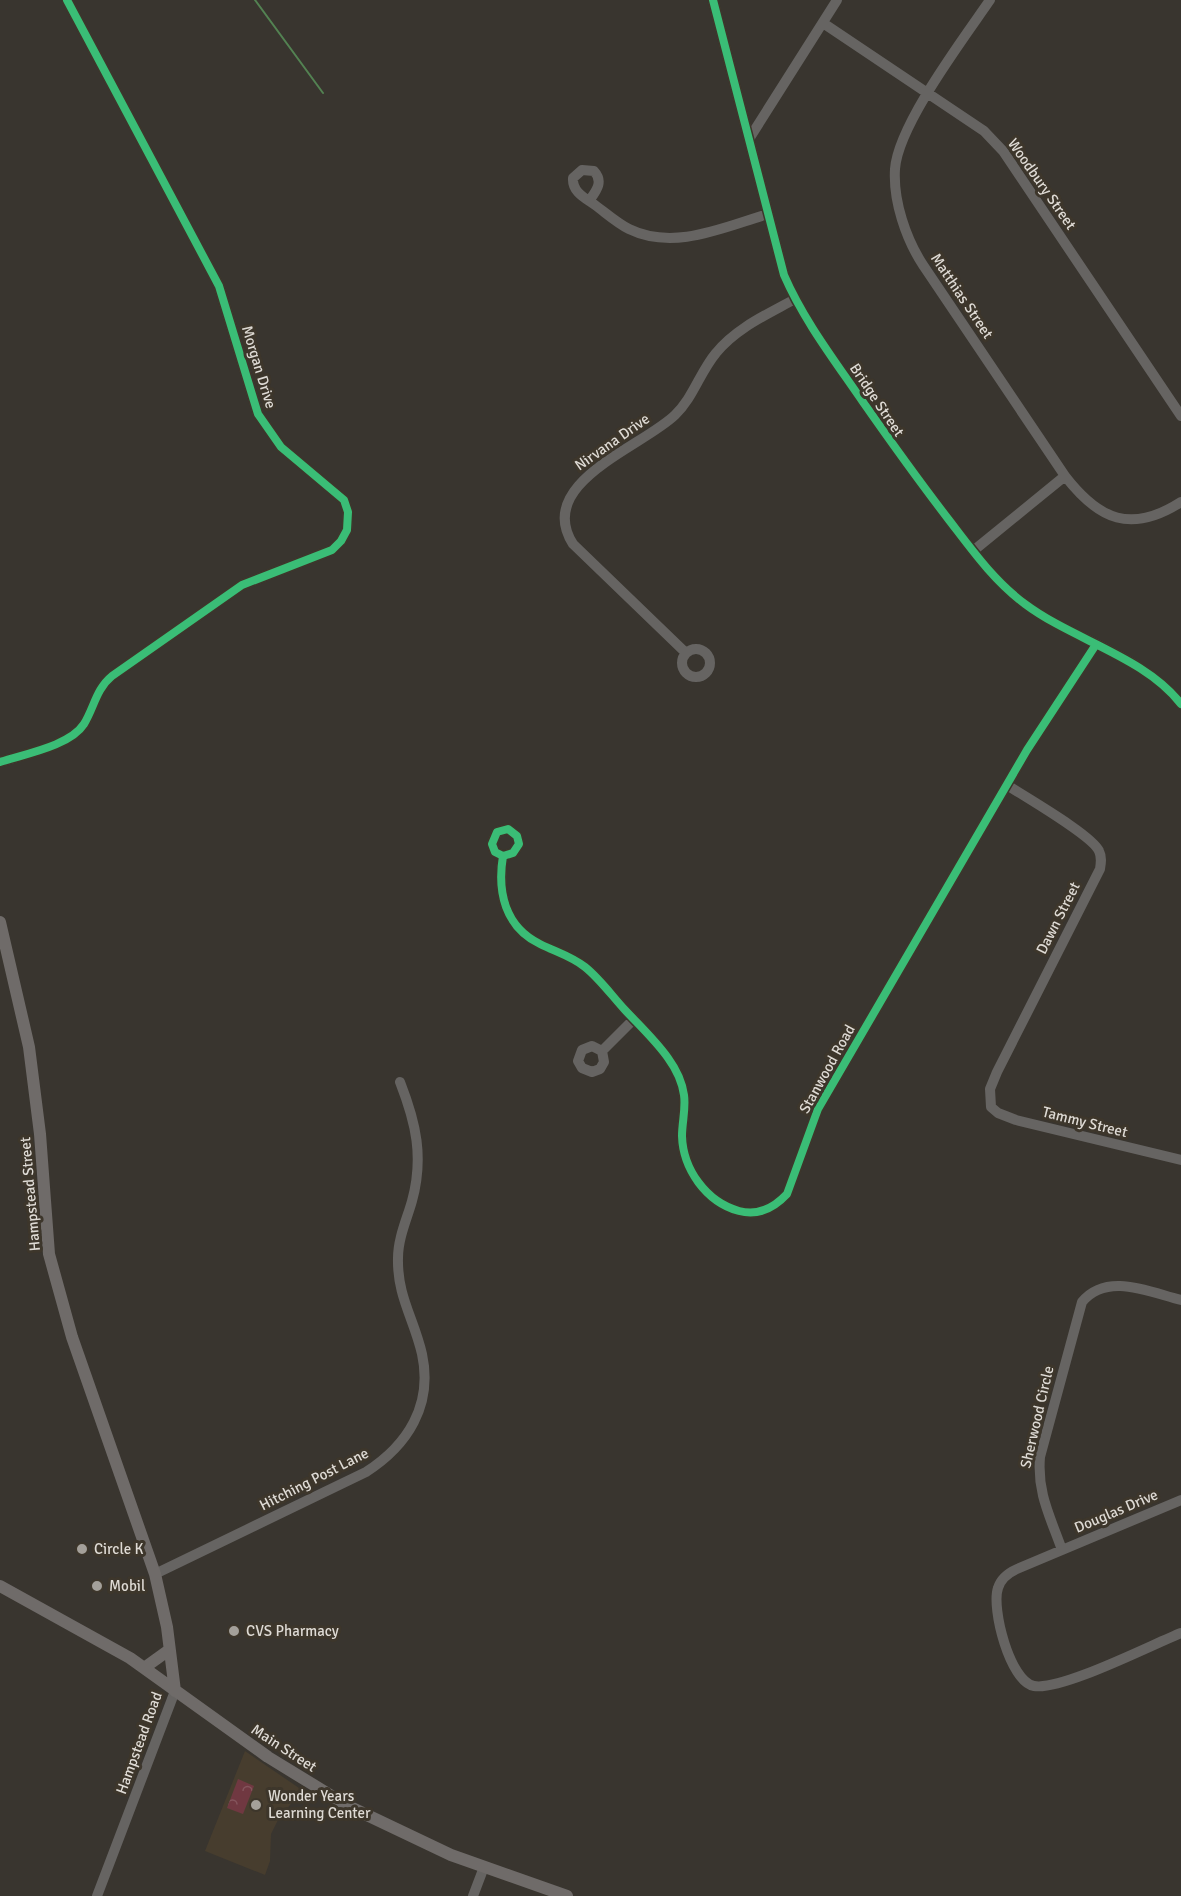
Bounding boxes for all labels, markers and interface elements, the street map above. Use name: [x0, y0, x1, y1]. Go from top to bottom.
street label: Woodbury Street: [1004, 135, 1080, 233]
street label: Matthias Street: [927, 250, 997, 342]
street label: Morgan Drive: [238, 323, 280, 411]
street label: Bridge Street: [846, 360, 908, 440]
street label: Nirvana Drive: [571, 410, 653, 474]
street label: Dawn Street: [1032, 879, 1084, 957]
street label: Stanwood Road: [795, 1021, 859, 1117]
street label: Tammy Street: [1041, 1103, 1129, 1141]
street label: Hampstead Street: [16, 1136, 44, 1252]
street label: Sherwood Circle: [1016, 1364, 1058, 1470]
street label: Hitching Post Lane: [256, 1444, 372, 1514]
street label: Douglas Drive: [1071, 1485, 1161, 1537]
place label: Circle K: [94, 1540, 143, 1558]
marker: Circle K: [75, 1542, 89, 1556]
place label: Mobil: [109, 1577, 145, 1595]
marker: Mobil: [90, 1579, 104, 1593]
place label: CVS Pharmacy: [246, 1622, 339, 1640]
marker: CVS Pharmacy: [227, 1624, 241, 1638]
street label: Hampstead Road: [112, 1689, 166, 1797]
street label: Main Street: [248, 1720, 320, 1776]
place label: Wonder Years Learning Center: [268, 1787, 371, 1822]
marker: Wonder Years Learning Center: [249, 1798, 263, 1812]

